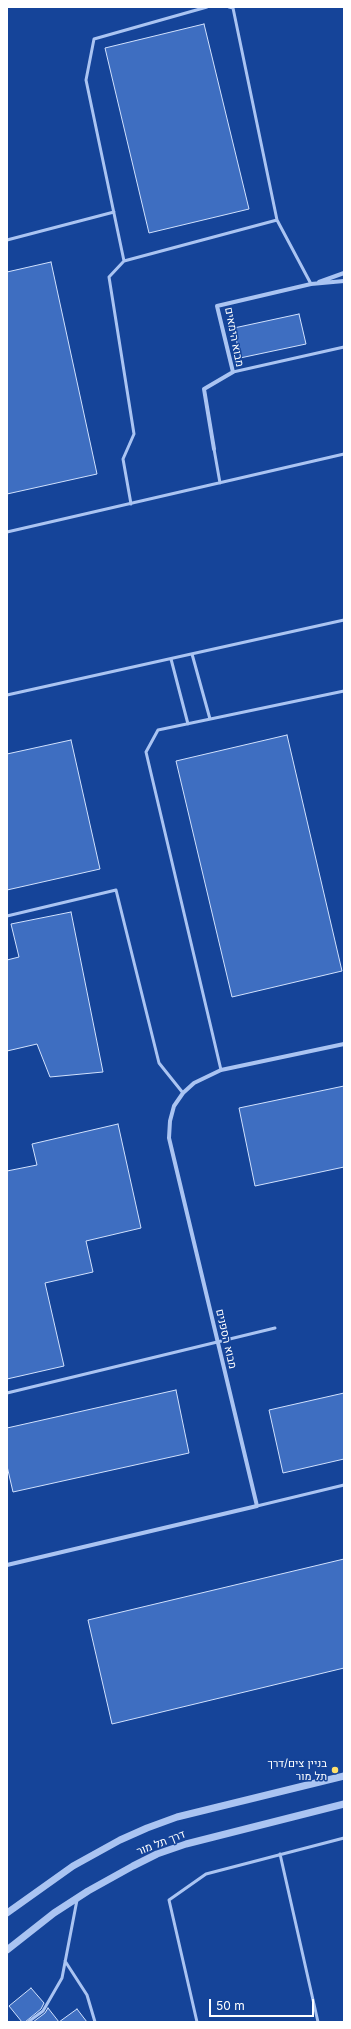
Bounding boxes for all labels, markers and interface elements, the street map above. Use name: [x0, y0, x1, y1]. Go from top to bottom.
street label: מבוא הימאים: [222, 306, 246, 368]
street label: מבוא הספנים: [213, 1308, 239, 1370]
place label: בניין צים/דרך תל מור: [267, 1757, 327, 1783]
marker: בניין צים/דרך תל מור: [330, 1765, 340, 1775]
street label: דרך תל מור: [135, 1828, 187, 1858]
scale bar: [211, 1991, 316, 2017]
text: 50 m: [216, 1998, 245, 2013]

